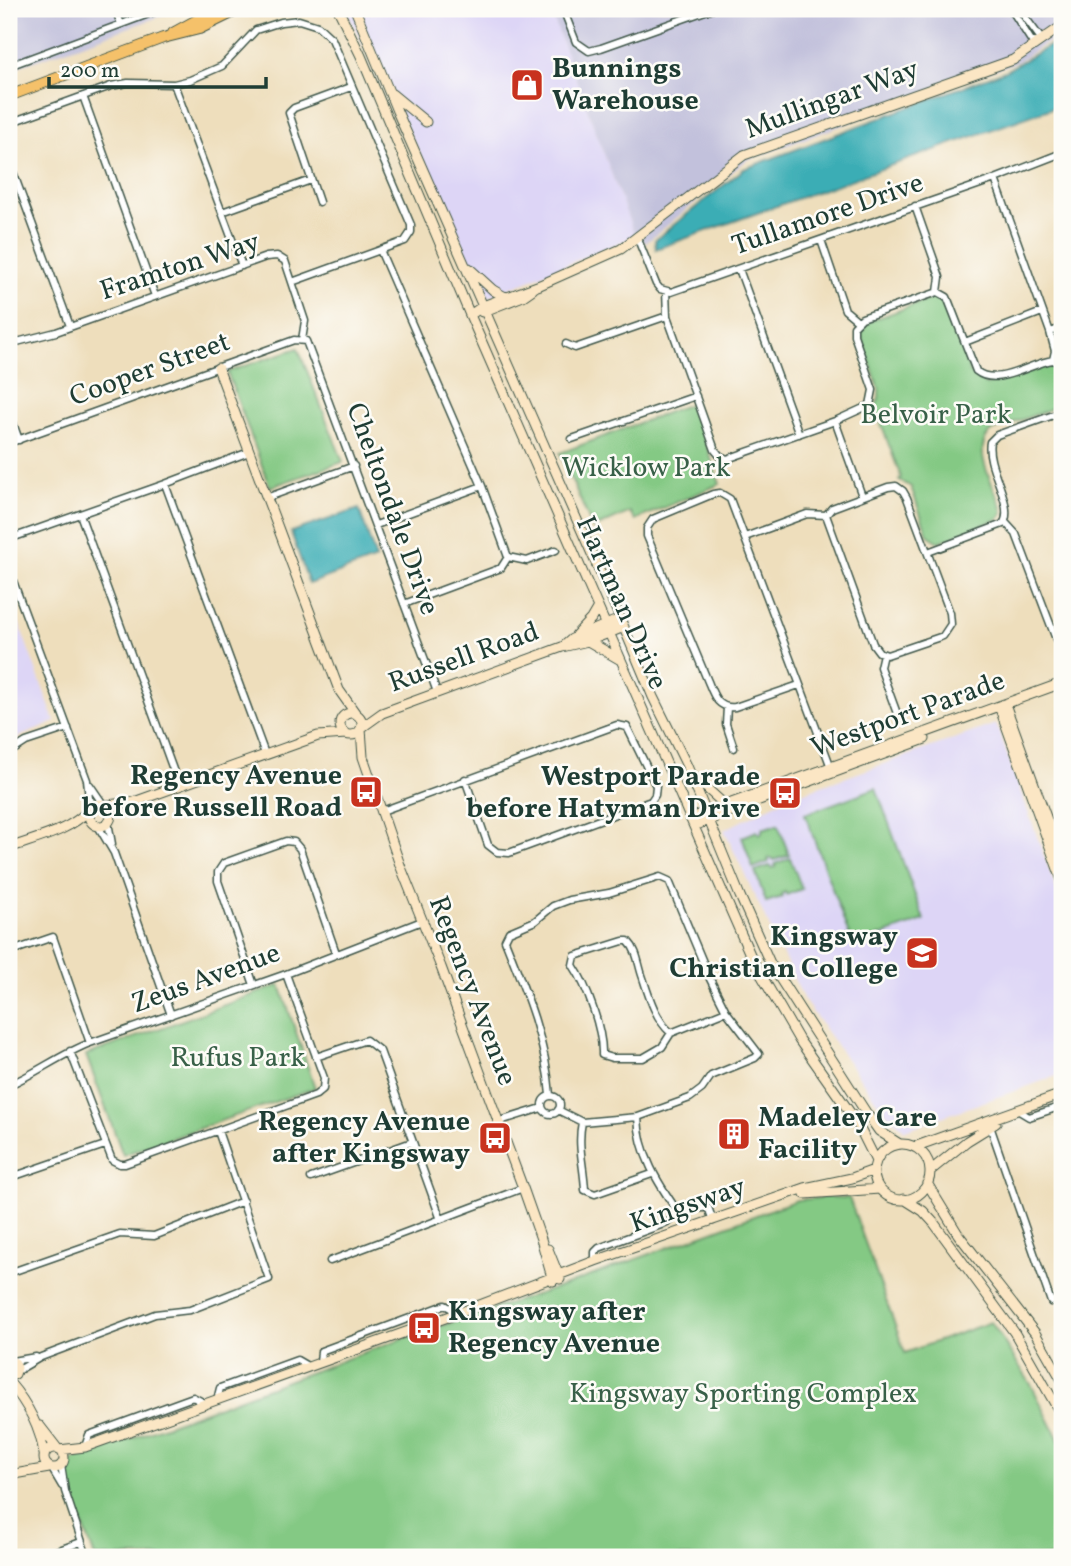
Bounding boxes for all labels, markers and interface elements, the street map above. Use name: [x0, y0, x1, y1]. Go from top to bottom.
scale bar: [49, 46, 266, 90]
place label: Bunnings Warehouse: [552, 50, 699, 121]
street label: Mullingar Way: [740, 50, 924, 150]
text: 200 m: [60, 57, 120, 86]
shop icon: Bunnings Warehouse: [508, 66, 546, 104]
street label: Tullamore Drive: [727, 164, 929, 266]
street label: Framton Way: [95, 223, 265, 311]
street label: Cooper Street: [64, 323, 236, 417]
park label: Belvoir Park: [860, 396, 1012, 435]
street label: Cheltondale Drive: [336, 397, 448, 621]
park label: Wicklow Park: [561, 449, 731, 488]
street label: Hartman Drive: [565, 510, 677, 696]
street label: Russell Road: [383, 613, 545, 703]
street label: Westport Parade: [805, 662, 1011, 768]
place label: Regency Avenue before Russell Road: [82, 757, 342, 828]
place label: Westport Parade before Hatyman Drive: [466, 758, 760, 829]
bus stop icon: Regency Avenue before Russell Road: [347, 773, 385, 811]
bus stop icon: Westport Parade before Hatyman Drive: [766, 774, 804, 812]
street label: Regency Avenue: [418, 891, 526, 1091]
place label: Kingsway Christian College: [669, 918, 898, 989]
street label: Zeus Avenue: [126, 934, 286, 1024]
school or university icon: Kingsway Christian College: [903, 934, 941, 972]
park label: Rufus Park: [170, 1039, 306, 1078]
place label: Madeley Care Facility: [758, 1099, 937, 1170]
place label: Regency Avenue after Kingsway: [258, 1103, 470, 1174]
building icon: Madeley Care Facility: [715, 1115, 753, 1153]
bus stop icon: Regency Avenue after Kingsway: [476, 1119, 514, 1157]
street label: Kingsway: [625, 1168, 751, 1244]
place label: Kingsway after Regency Avenue: [448, 1293, 660, 1364]
bus stop icon: Kingsway after Regency Avenue: [405, 1309, 443, 1347]
park label: Kingsway Sporting Complex: [569, 1375, 917, 1414]

